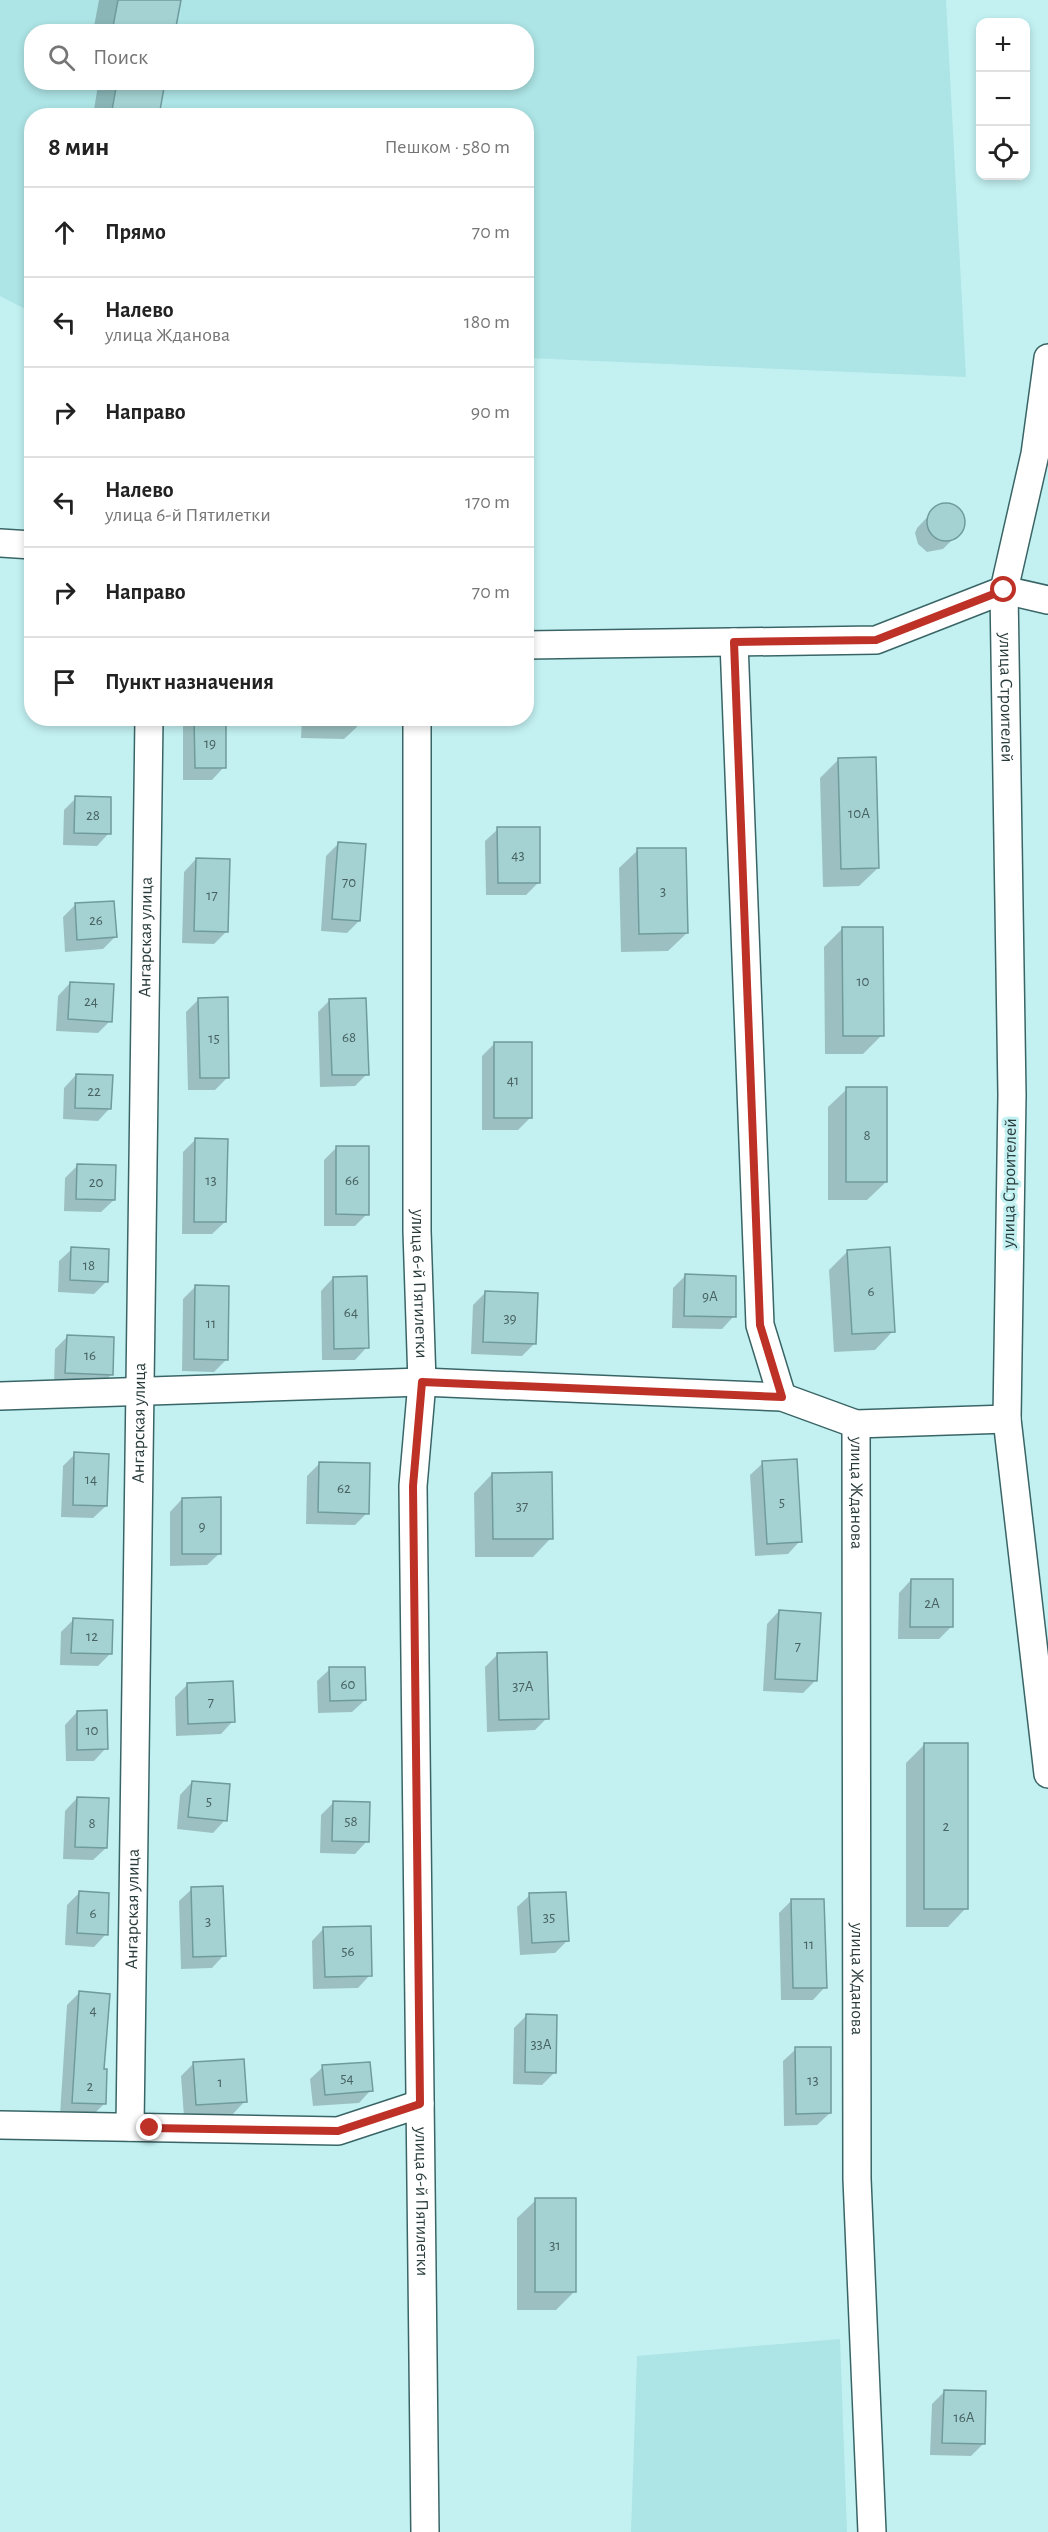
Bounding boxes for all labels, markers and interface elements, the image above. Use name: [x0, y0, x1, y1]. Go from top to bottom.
map controls: [976, 18, 1030, 180]
button: +: [976, 18, 1030, 72]
search box: [24, 24, 534, 90]
icon: search: [45, 41, 78, 74]
text: Поиск: [93, 46, 148, 68]
button: −: [976, 72, 1030, 126]
button: locate: [976, 126, 1030, 180]
text: 8 мин: [48, 134, 109, 160]
text: Пешком · 580 m: [384, 137, 510, 157]
icon: ahead: [48, 216, 81, 249]
text: Прямо: [105, 221, 166, 243]
text: 70 m: [472, 222, 510, 242]
text: Налево: [105, 299, 174, 321]
icon: left: [48, 306, 81, 339]
text: 180 m: [464, 312, 510, 332]
text: улица Жданова: [105, 325, 230, 345]
icon: right: [48, 396, 81, 429]
text: Направо: [105, 401, 186, 423]
text: 90 m: [471, 402, 510, 422]
text: Налево: [105, 479, 174, 501]
icon: left: [48, 486, 81, 519]
text: 170 m: [465, 492, 510, 512]
text: улица 6-й Пятилетки: [105, 505, 271, 525]
icon: right: [48, 576, 81, 609]
route start: [990, 576, 1016, 602]
text: Направо: [105, 581, 186, 603]
text: 70 m: [472, 582, 510, 602]
street label: улица Строителей: [996, 632, 1016, 763]
icon: arrive: [48, 666, 81, 699]
text: Пункт назначения: [105, 671, 274, 693]
house number: 19: [204, 736, 216, 751]
house number: 10А: [848, 806, 870, 821]
house number: 28: [86, 808, 100, 823]
house number: 43: [511, 848, 525, 863]
house number: 70: [342, 875, 356, 890]
street label: Ангарская улица: [136, 877, 156, 998]
house number: 3: [660, 884, 666, 899]
house number: 17: [206, 888, 218, 903]
house number: 26: [89, 913, 103, 928]
house number: 10: [856, 974, 870, 989]
house number: 24: [84, 994, 98, 1009]
house number: 68: [342, 1030, 356, 1045]
house number: 15: [208, 1031, 220, 1046]
house number: 41: [507, 1073, 519, 1088]
house number: 22: [87, 1084, 101, 1099]
street label: улица Строителей: [1000, 1118, 1020, 1249]
house number: 8: [863, 1128, 871, 1143]
house number: 13: [205, 1173, 217, 1188]
house number: 66: [345, 1173, 359, 1188]
house number: 20: [89, 1175, 103, 1190]
street label: улица 6-й Пятилетки: [408, 1208, 430, 1359]
house number: 18: [83, 1258, 95, 1273]
house number: 6: [867, 1284, 875, 1299]
house number: 9А: [702, 1289, 718, 1304]
house number: 64: [344, 1305, 358, 1320]
house number: 39: [503, 1311, 517, 1326]
house number: 11: [206, 1316, 216, 1331]
house number: 16: [84, 1348, 96, 1363]
street label: Ангарская улица: [130, 1363, 149, 1484]
street label: улица Жданова: [847, 1436, 865, 1549]
house number: 14: [85, 1472, 97, 1487]
house number: 62: [337, 1481, 351, 1496]
house number: 5: [779, 1495, 785, 1510]
house number: 37: [516, 1499, 528, 1514]
house number: 9: [198, 1519, 206, 1534]
house number: 2А: [924, 1596, 940, 1611]
house number: 12: [86, 1629, 98, 1644]
house number: 7: [795, 1639, 801, 1654]
house number: 60: [341, 1677, 356, 1692]
house number: 37А: [512, 1679, 534, 1694]
house number: 7: [208, 1695, 214, 1710]
house number: 10: [85, 1723, 99, 1738]
house number: 5: [206, 1794, 212, 1809]
house number: 58: [344, 1814, 358, 1829]
house number: 8: [88, 1816, 96, 1831]
house number: 2: [943, 1819, 950, 1834]
street label: Ангарская улица: [123, 1848, 143, 1970]
house number: 6: [89, 1906, 97, 1921]
house number: 35: [543, 1910, 555, 1925]
house number: 3: [205, 1914, 211, 1929]
street label: улица Жданова: [848, 1922, 866, 2035]
house number: 11: [804, 1937, 814, 1952]
house number: 56: [341, 1944, 355, 1959]
house number: 4: [89, 2003, 97, 2018]
house number: 33А: [530, 2037, 552, 2052]
house number: 54: [340, 2071, 354, 2086]
house number: 13: [807, 2073, 819, 2088]
house number: 1: [217, 2075, 223, 2090]
house number: 2: [87, 2079, 94, 2094]
route end: [136, 2114, 162, 2140]
street label: улица 6-й Пятилетки: [411, 2126, 431, 2276]
house number: 31: [549, 2238, 561, 2253]
house number: 16А: [953, 2410, 975, 2425]

